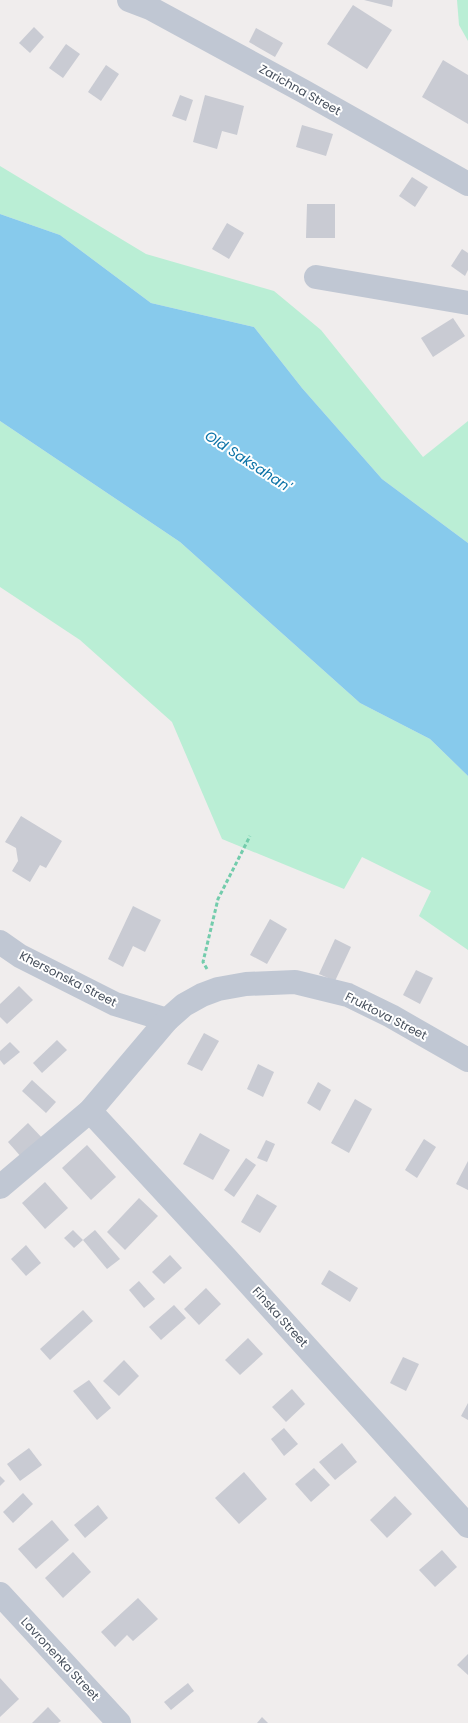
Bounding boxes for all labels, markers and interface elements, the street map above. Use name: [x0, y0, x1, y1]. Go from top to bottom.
street label: Zarichna Street: [256, 60, 344, 119]
water label: Old Saksahan': [201, 426, 296, 497]
street label: Khersonska Street: [17, 947, 120, 1010]
street label: Fruktova Street: [342, 988, 430, 1043]
street label: Finska Street: [249, 1283, 312, 1350]
street label: Lavronenka Street: [17, 1614, 103, 1704]

